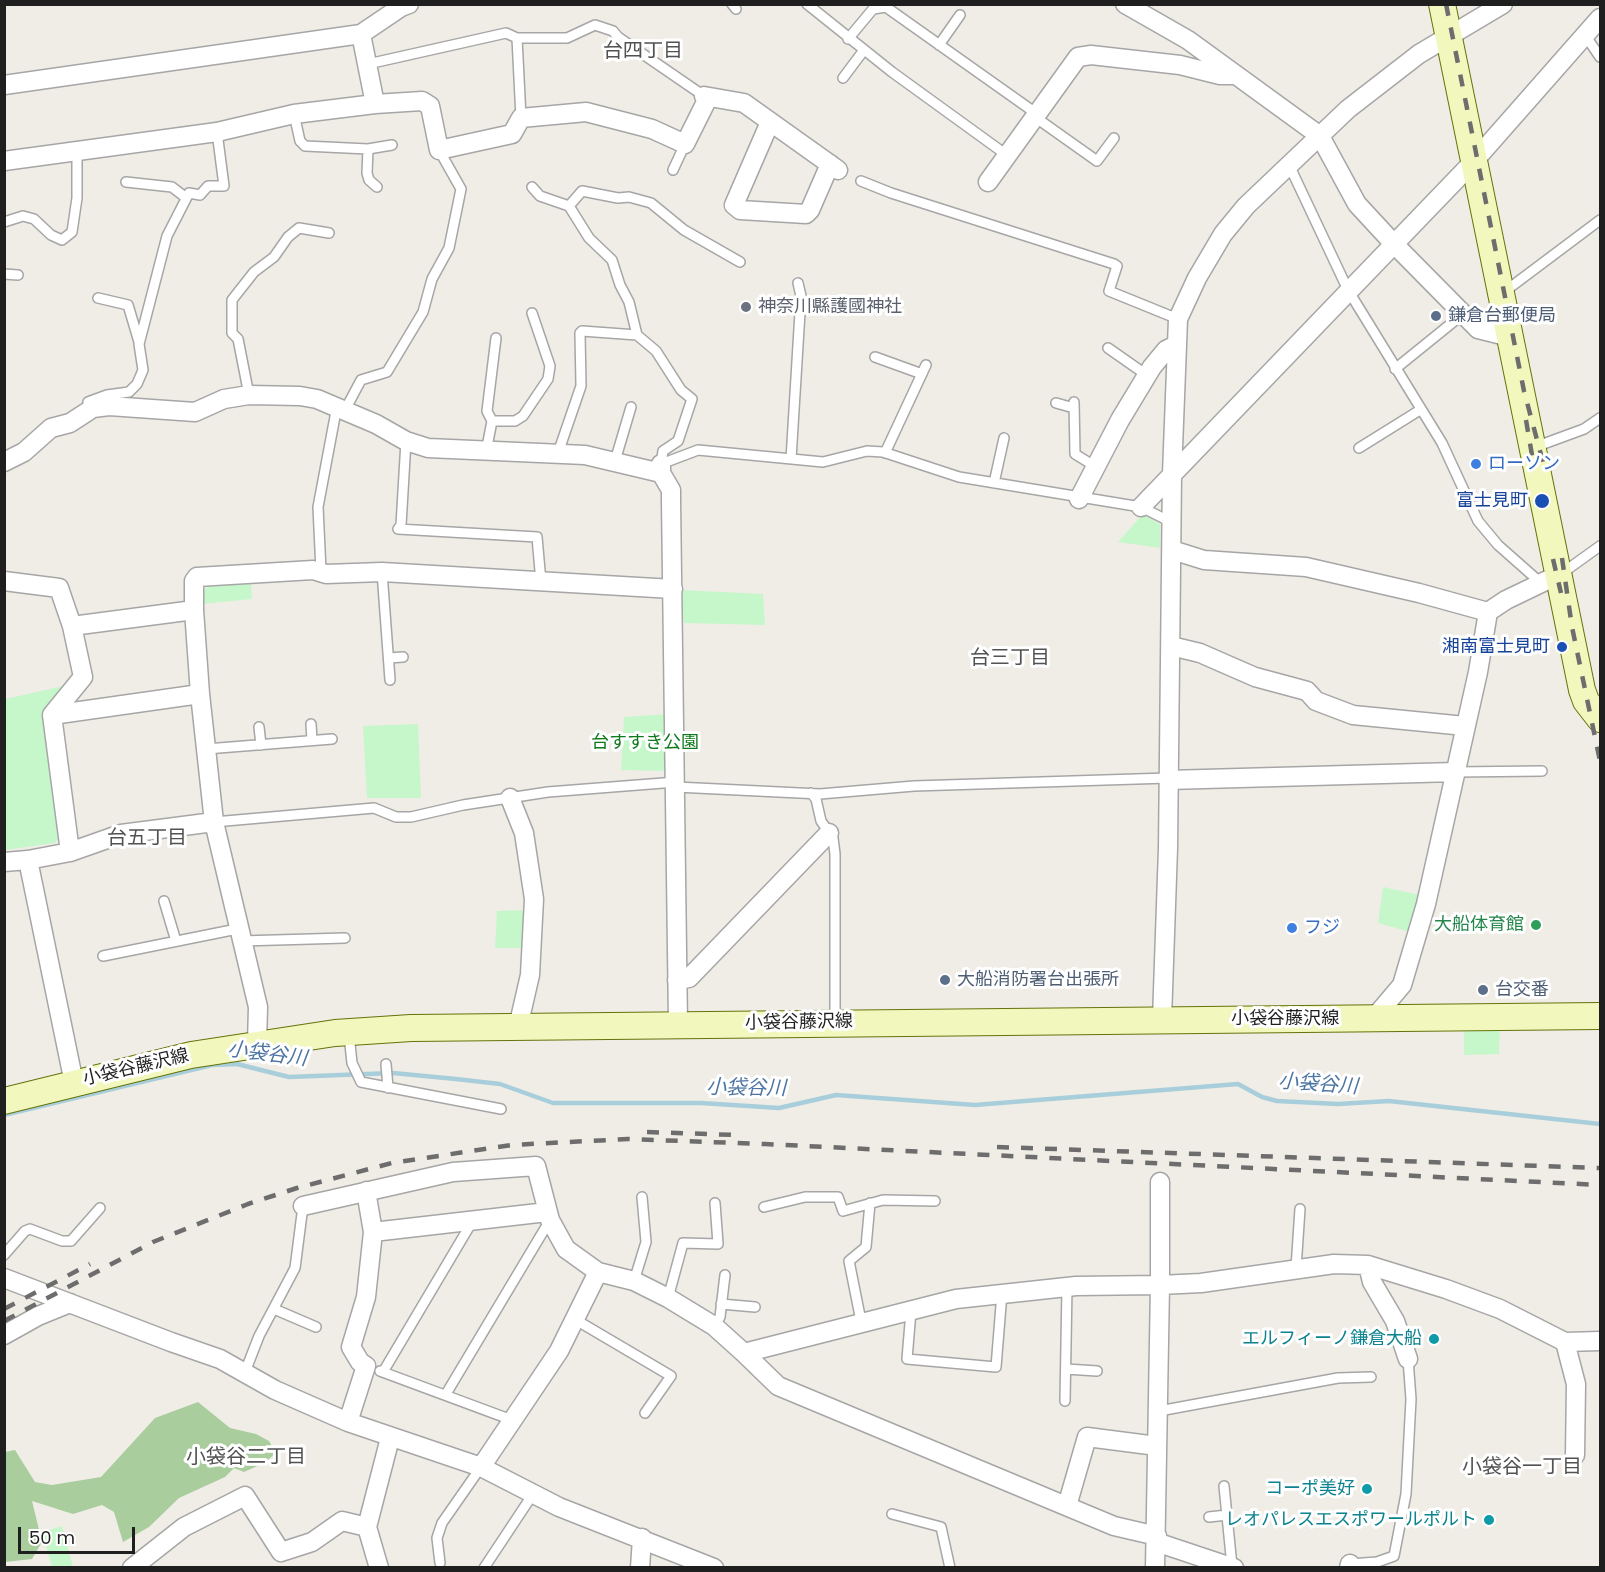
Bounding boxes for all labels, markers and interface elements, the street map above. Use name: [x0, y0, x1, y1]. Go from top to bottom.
district label: 台四丁目: [603, 40, 683, 64]
place label: 神奈川縣護國神社: [758, 296, 902, 318]
marker: 神奈川縣護國神社: [739, 300, 753, 314]
place label: 鎌倉台郵便局: [1448, 305, 1556, 327]
marker: 鎌倉台郵便局: [1429, 309, 1443, 323]
place label: ローソン: [1488, 453, 1560, 475]
marker: ローソン: [1469, 457, 1483, 471]
place label: 富士見町: [1456, 490, 1528, 512]
marker: 富士見町: [1533, 492, 1551, 510]
place label: 湘南富士見町: [1442, 636, 1550, 658]
marker: 湘南富士見町: [1555, 640, 1569, 654]
district label: 台三丁目: [970, 647, 1050, 671]
park label: 台すすき公園: [591, 732, 699, 754]
district label: 台五丁目: [107, 827, 187, 851]
place label: 大船体育館: [1434, 914, 1524, 936]
place label: フジ: [1304, 917, 1340, 939]
marker: 大船体育館: [1529, 918, 1543, 932]
marker: フジ: [1285, 921, 1299, 935]
place label: 大船消防署台出張所: [957, 969, 1119, 991]
marker: 大船消防署台出張所: [938, 973, 952, 987]
place label: 台交番: [1495, 979, 1549, 1001]
marker: 台交番: [1476, 983, 1490, 997]
street label: 小袋谷藤沢線: [1231, 1008, 1339, 1030]
street label: 小袋谷藤沢線: [745, 1011, 853, 1035]
water label: 小袋谷川: [226, 1038, 308, 1072]
street label: 小袋谷藤沢線: [81, 1045, 191, 1091]
water label: 小袋谷川: [1277, 1070, 1359, 1100]
water label: 小袋谷川: [706, 1076, 786, 1102]
place label: エルフィーノ鎌倉大船: [1242, 1328, 1422, 1350]
marker: エルフィーノ鎌倉大船: [1427, 1332, 1441, 1346]
district label: 小袋谷二丁目: [186, 1446, 306, 1470]
district label: 小袋谷一丁目: [1462, 1456, 1582, 1480]
place label: コーポ美好: [1265, 1478, 1355, 1500]
marker: コーポ美好: [1360, 1482, 1374, 1496]
place label: レオパレスエスポワールポルト: [1225, 1509, 1477, 1531]
marker: レオパレスエスポワールポルト: [1482, 1513, 1496, 1527]
scale bar: [21, 1515, 138, 1553]
text: 50 m: [29, 1525, 75, 1550]

